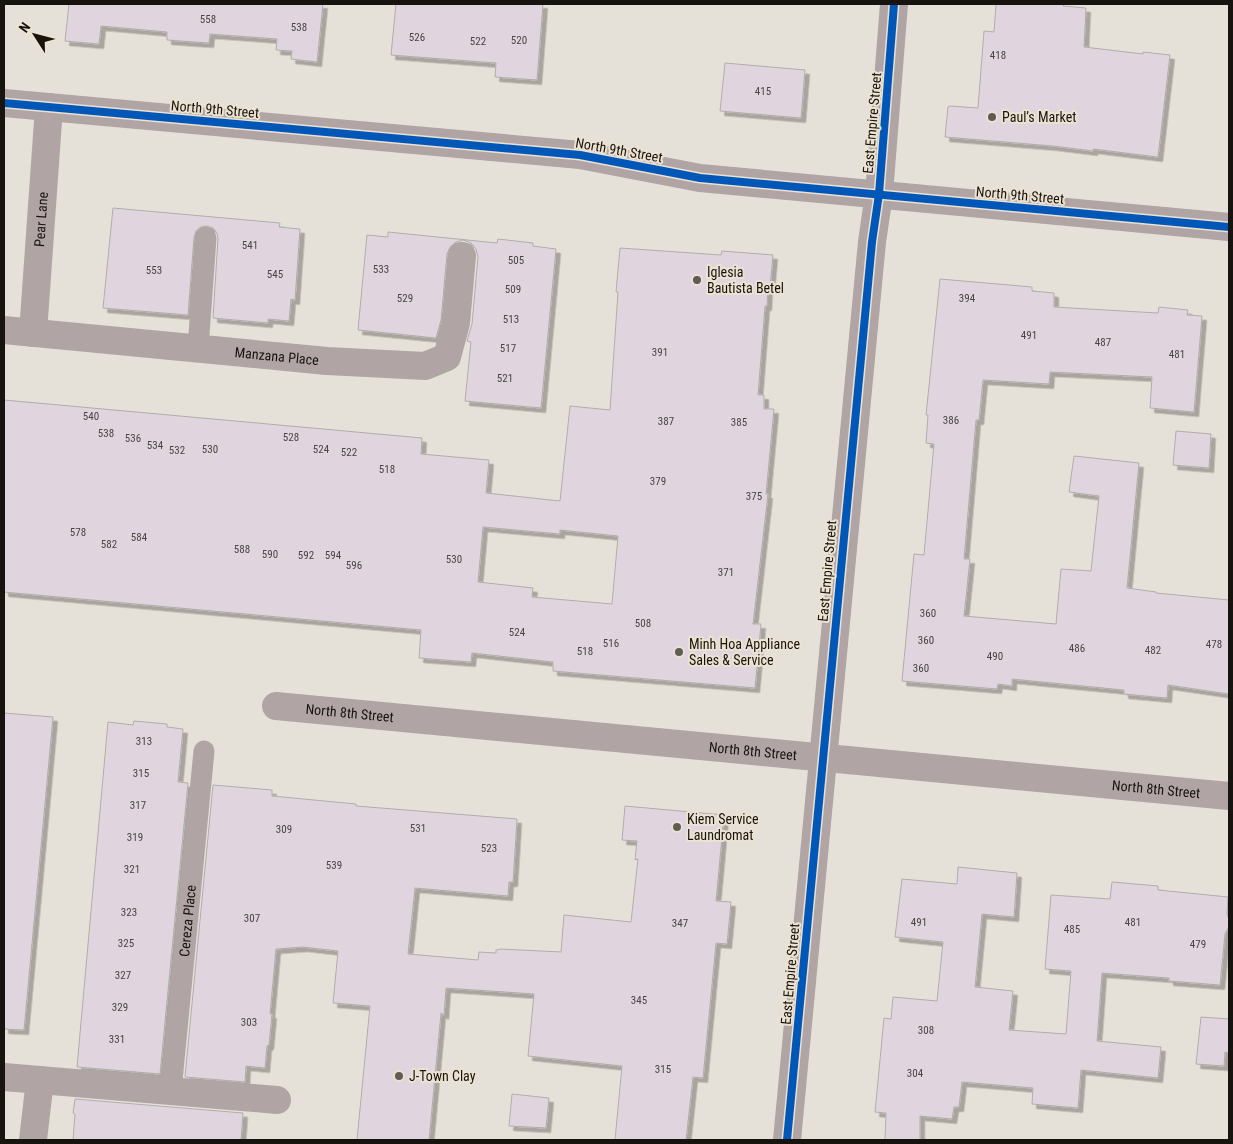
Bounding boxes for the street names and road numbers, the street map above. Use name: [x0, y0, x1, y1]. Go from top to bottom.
street label: East Empire Street: [860, 72, 884, 174]
street label: North 9th Street: [170, 97, 260, 121]
street label: North 9th Street: [574, 134, 664, 166]
street label: North 9th Street: [975, 183, 1065, 207]
street label: Pear Lane: [31, 191, 51, 247]
street label: Manzana Place: [234, 344, 320, 368]
street label: East Empire Street: [815, 520, 839, 622]
street label: North 8th Street: [305, 701, 394, 725]
street label: North 8th Street: [708, 739, 798, 763]
street label: North 8th Street: [1111, 777, 1201, 801]
street label: Cereza Place: [176, 884, 199, 957]
street label: East Empire Street: [778, 923, 802, 1025]

